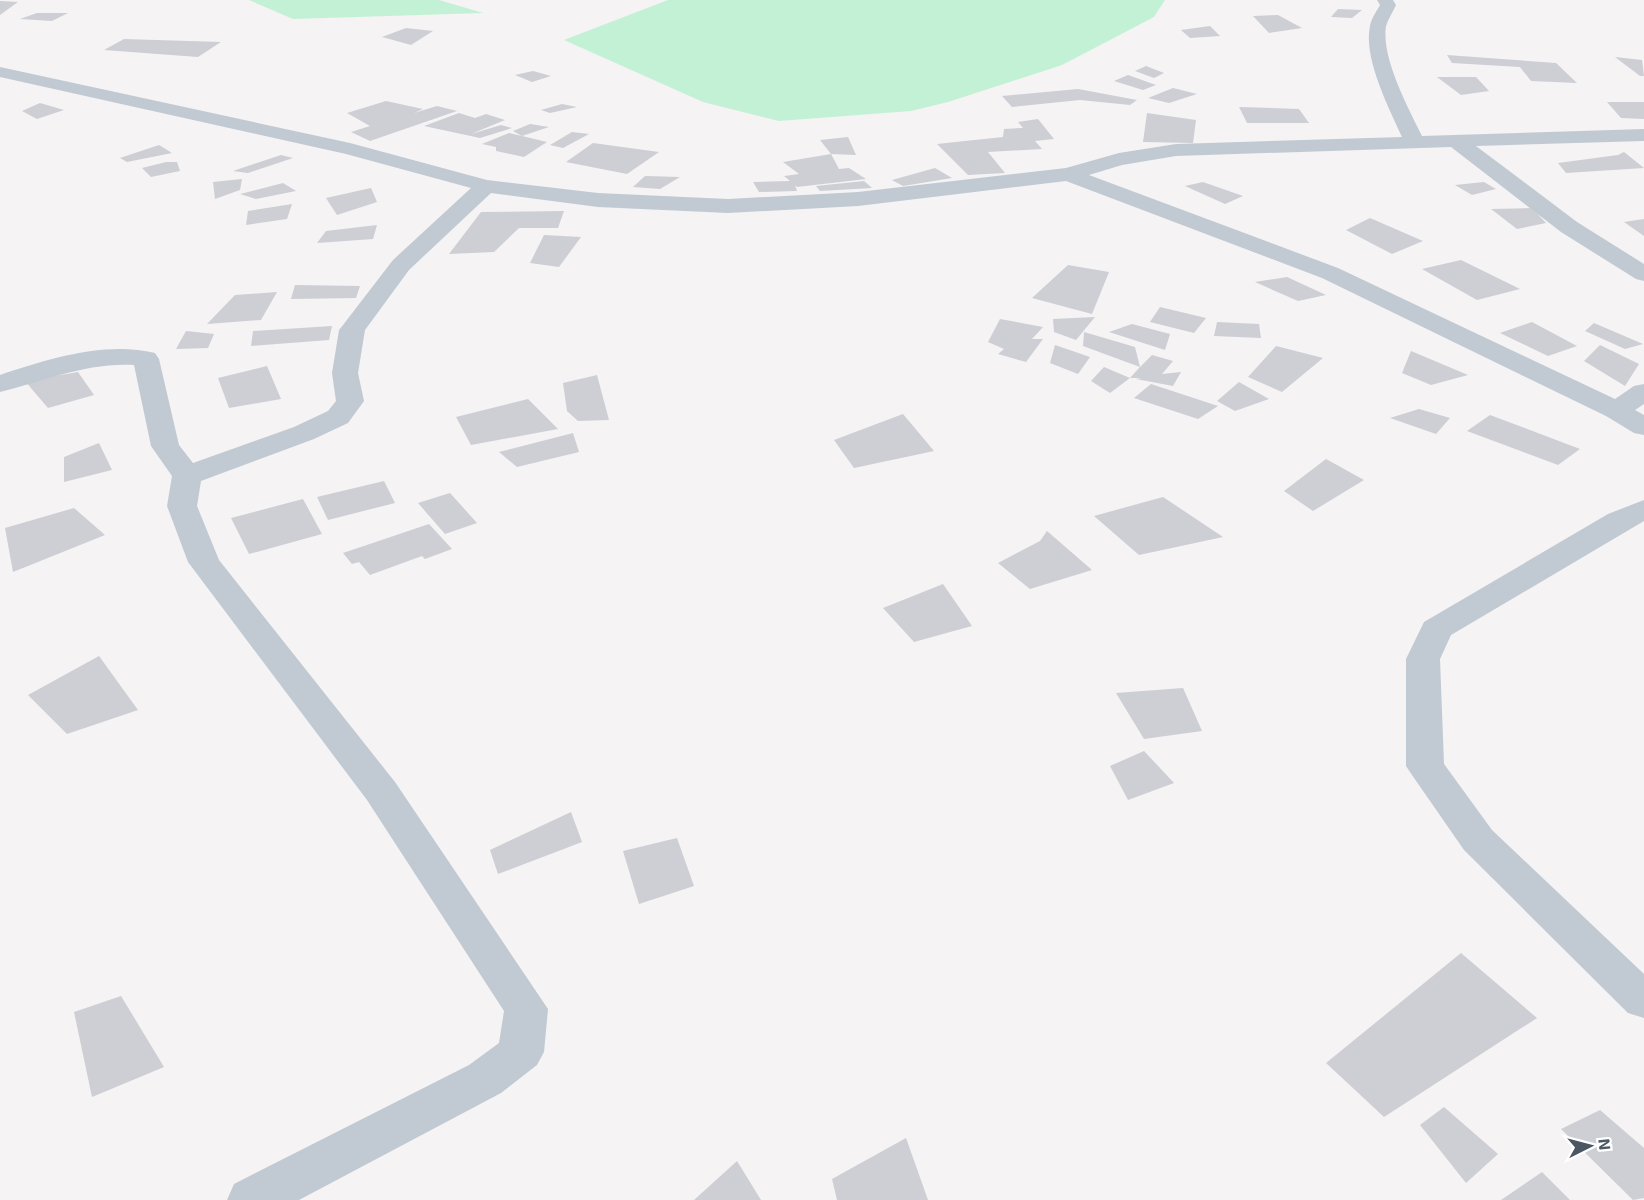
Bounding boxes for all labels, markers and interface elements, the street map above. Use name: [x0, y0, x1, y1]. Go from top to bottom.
north arrow: [1560, 1116, 1620, 1176]
text: N: [1595, 1138, 1615, 1151]

